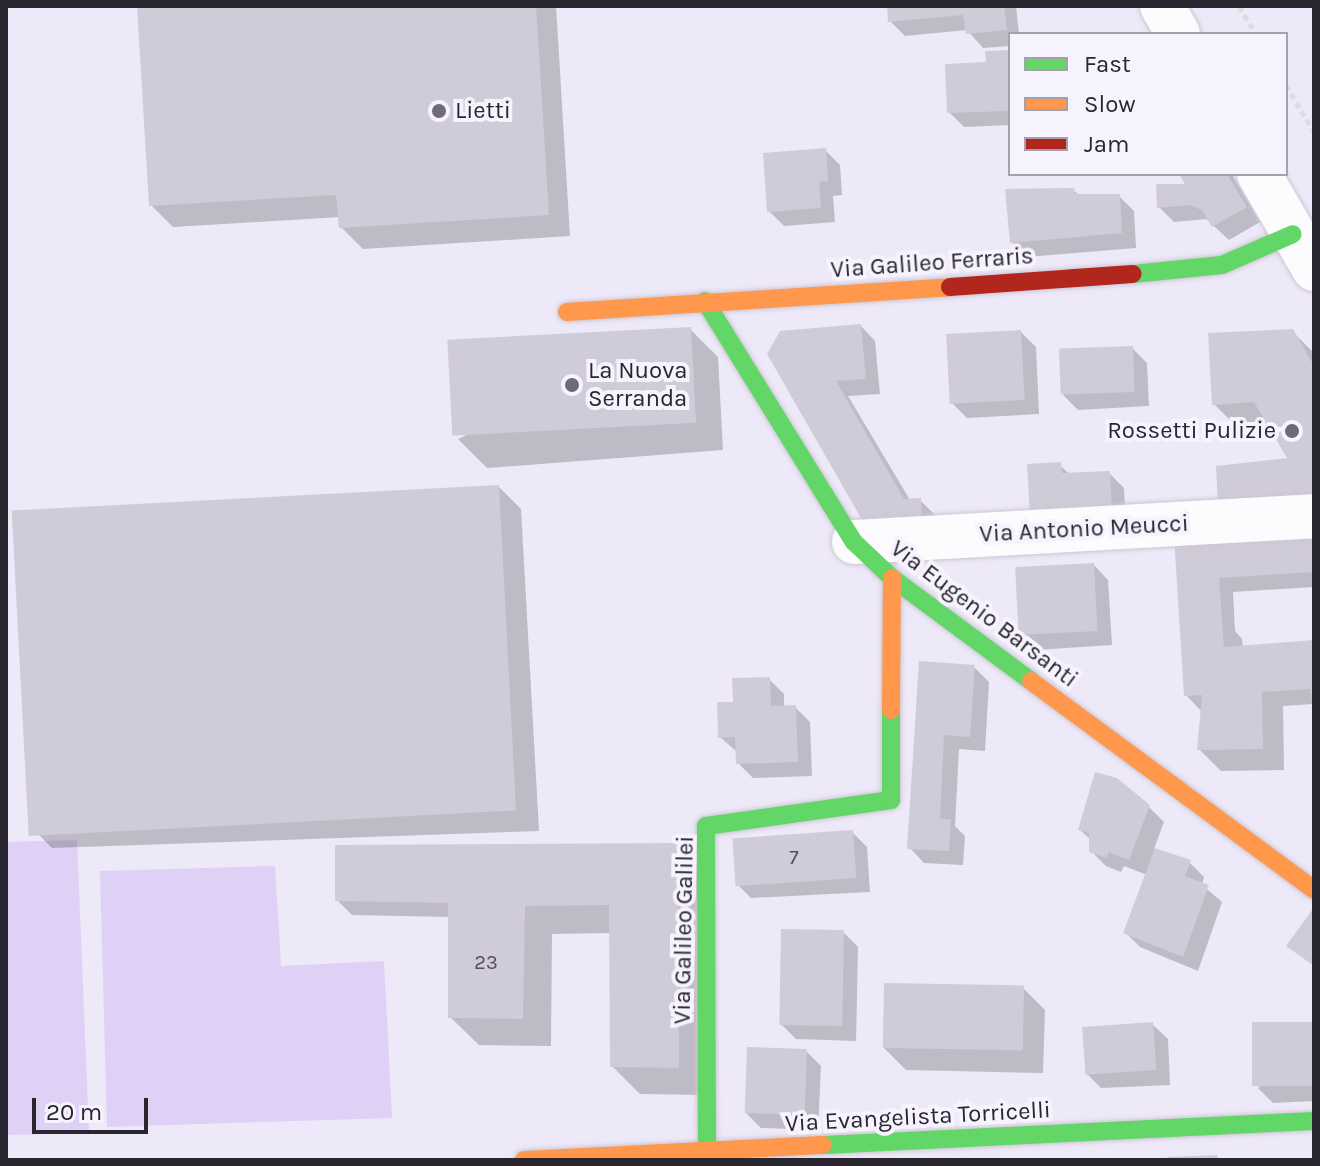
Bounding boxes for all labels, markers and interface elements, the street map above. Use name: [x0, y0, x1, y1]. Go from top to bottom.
legend: [1008, 32, 1288, 176]
text: Fast: [1084, 50, 1131, 78]
text: Slow: [1084, 90, 1136, 118]
place label: Lietti: [455, 97, 511, 125]
marker: Lietti: [430, 102, 448, 120]
text: Jam: [1084, 130, 1129, 158]
street label: Via Galileo Ferraris: [830, 242, 1034, 284]
place label: La Nuova Serranda: [588, 357, 687, 413]
marker: La Nuova Serranda: [563, 376, 581, 394]
place label: Rossetti Pulizie: [1107, 417, 1276, 445]
marker: Rossetti Pulizie: [1283, 422, 1301, 440]
street label: Via Antonio Meucci: [979, 509, 1189, 549]
street label: Via Eugenio Barsanti: [885, 534, 1083, 694]
street label: Via Galileo Galilei: [668, 835, 700, 1025]
house number: 7: [789, 845, 799, 869]
house number: 23: [474, 950, 498, 974]
scale bar: [36, 1082, 152, 1132]
street label: Via Evangelista Torricelli: [784, 1096, 1052, 1138]
text: 20 m: [46, 1098, 102, 1126]

